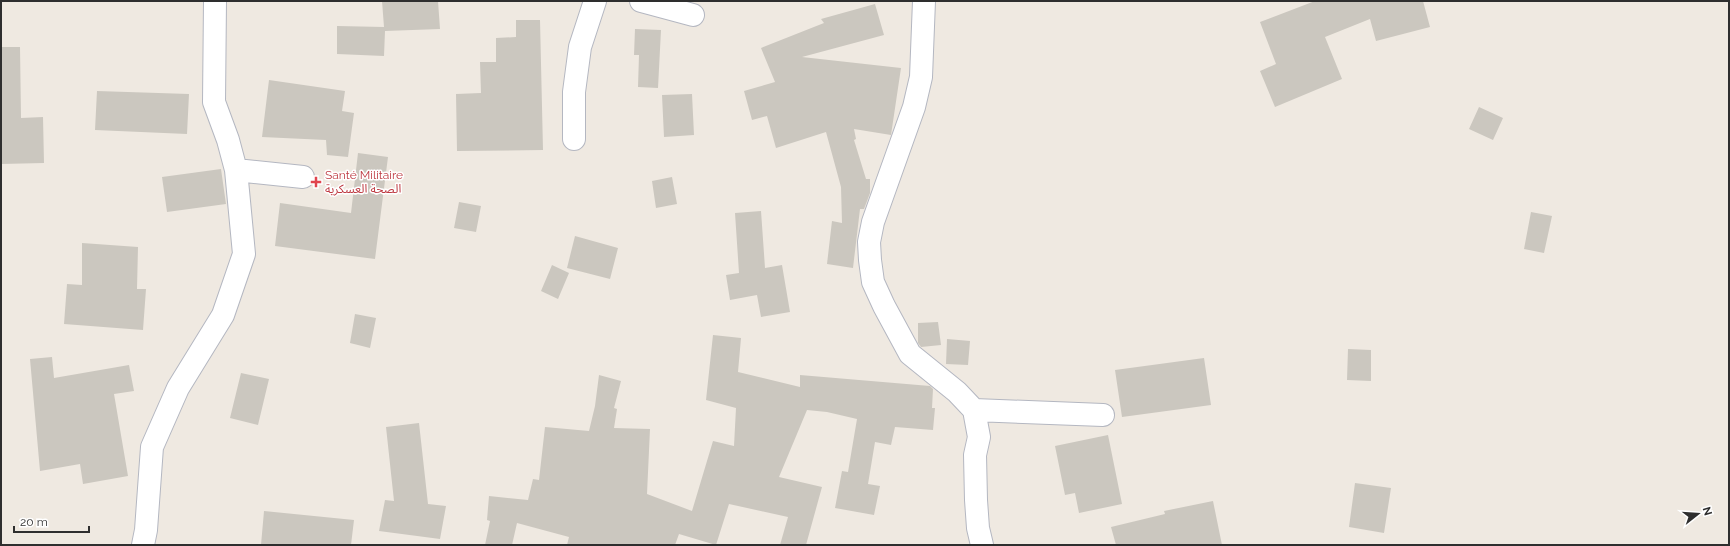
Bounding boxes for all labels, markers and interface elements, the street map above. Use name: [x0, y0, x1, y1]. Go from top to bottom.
place label: Santé Militaire الصحة العسكرية: [325, 168, 403, 196]
marker: Santé Militaire الصحة العسكرية: [310, 176, 322, 188]
north arrow: [1678, 494, 1718, 534]
text: N: [1700, 505, 1715, 517]
scale bar: [14, 508, 89, 534]
text: 20 m: [20, 515, 48, 529]

